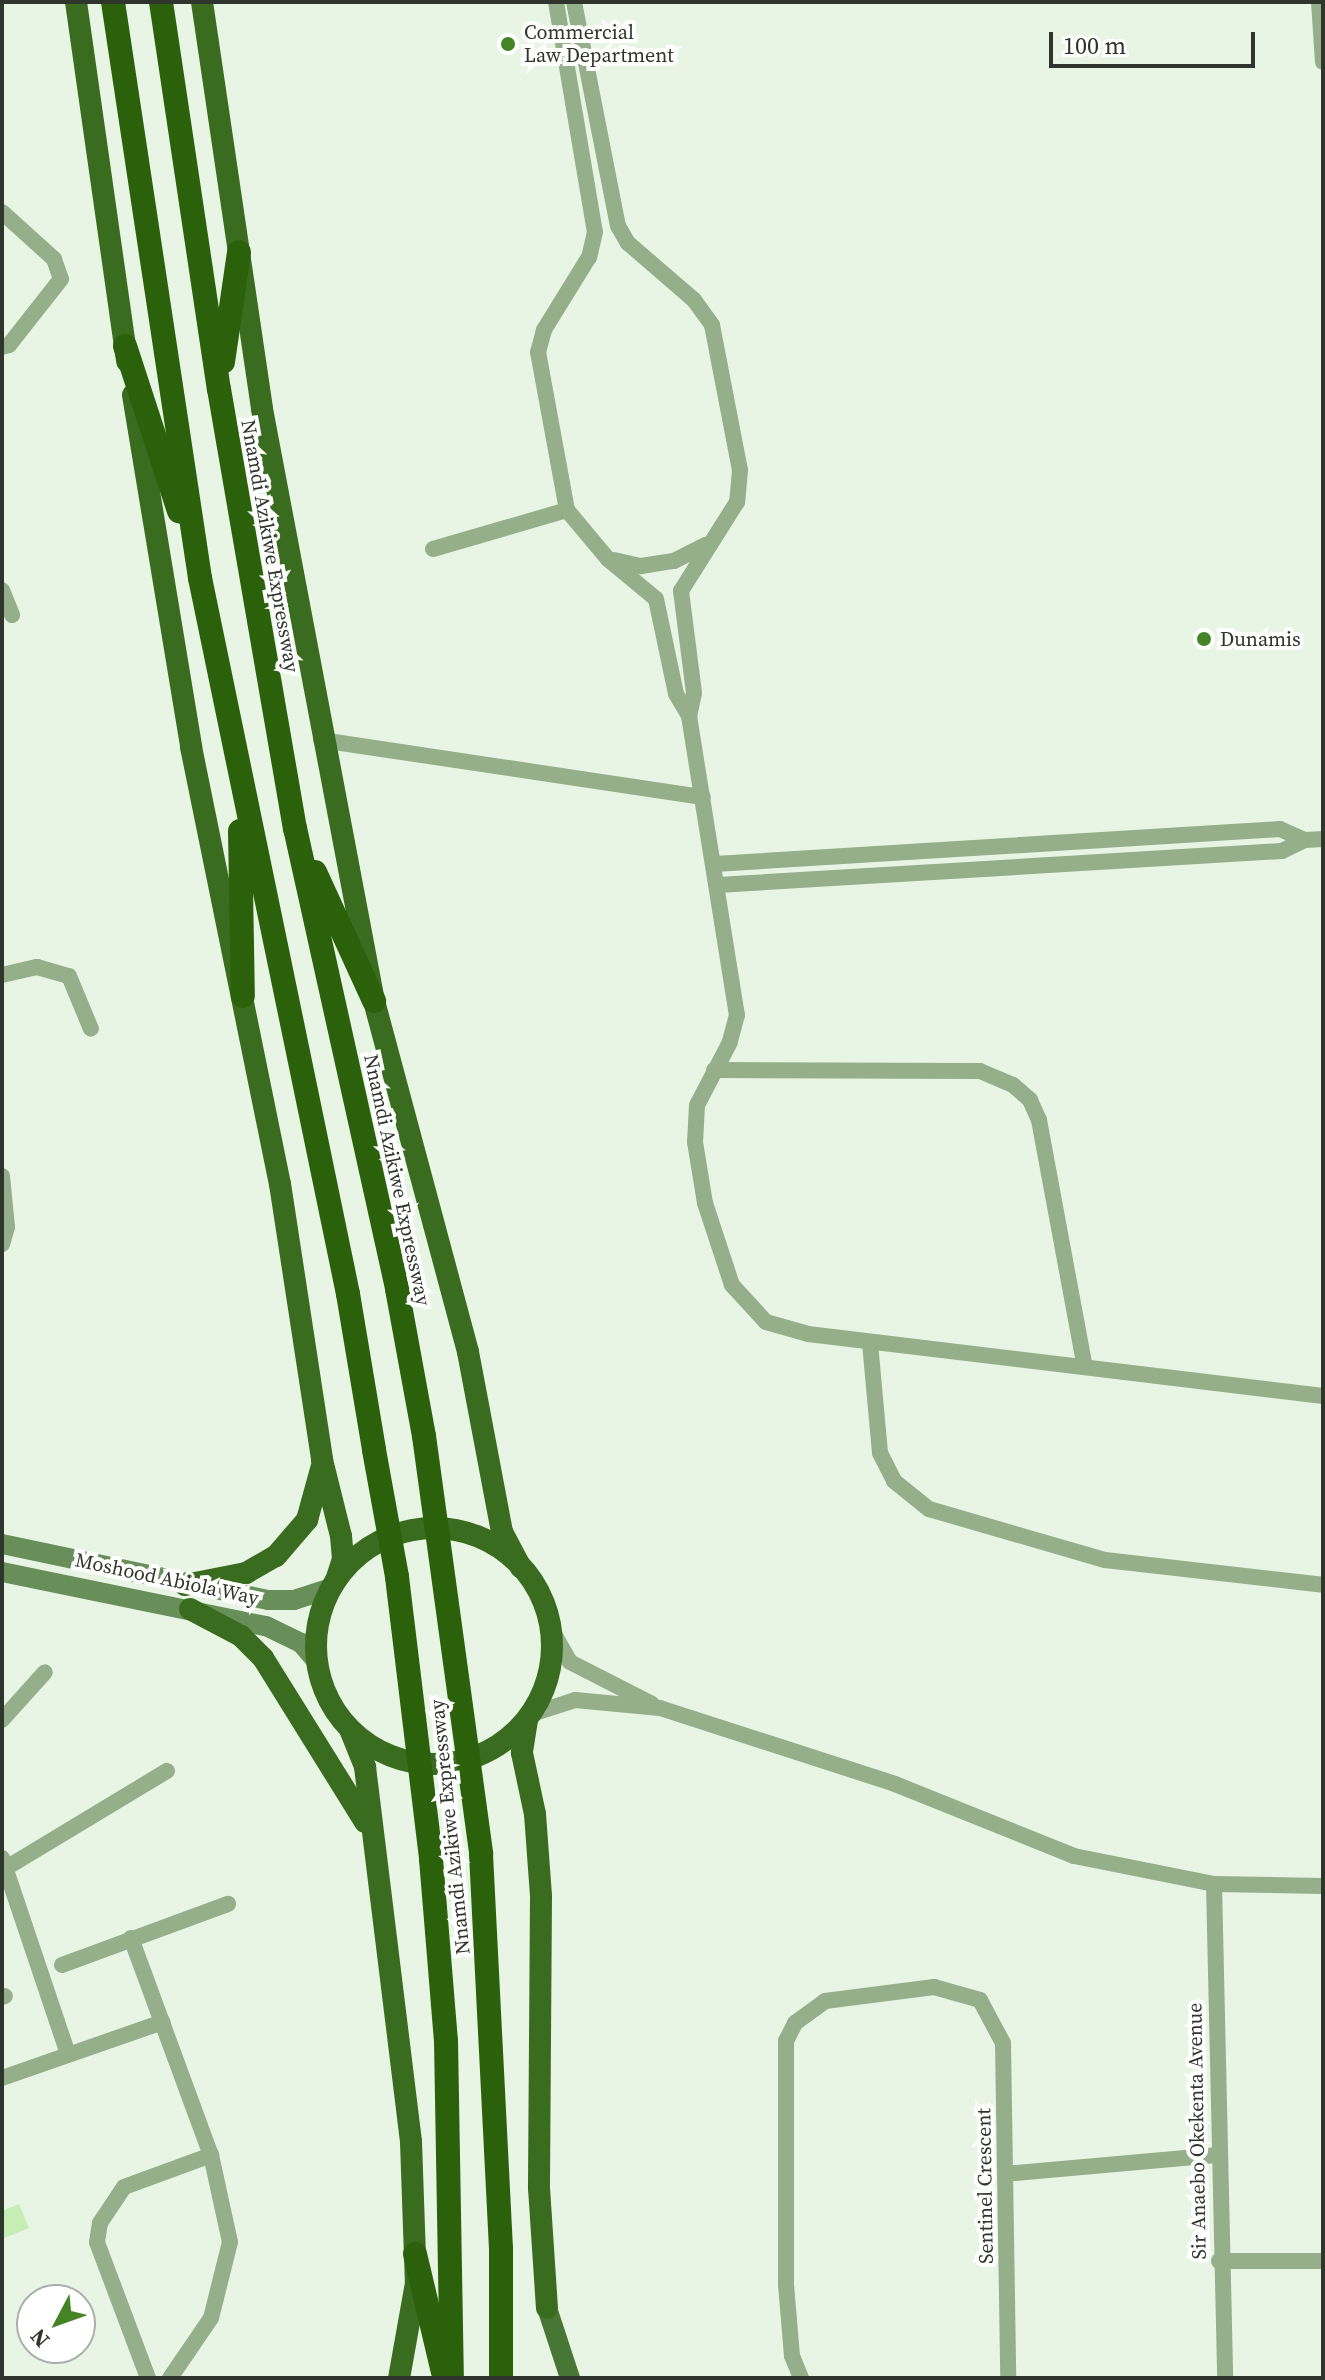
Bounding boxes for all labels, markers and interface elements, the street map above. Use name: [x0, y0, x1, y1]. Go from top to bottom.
scale bar: [1053, 16, 1259, 66]
place label: Commercial Law Department: [524, 20, 674, 67]
text: 100 m: [1063, 29, 1126, 62]
marker: Commercial Law Department: [499, 35, 517, 53]
street label: Nnamdi Azikiwe Expressway: [236, 418, 304, 674]
place label: Dunamis: [1220, 627, 1301, 651]
marker: Dunamis: [1195, 630, 1213, 648]
street label: Nnamdi Azikiwe Expressway: [359, 1052, 435, 1308]
street label: Moshood Abiola Way: [73, 1548, 261, 1610]
street label: Nnamdi Azikiwe Expressway: [425, 1698, 475, 1956]
street label: Sir Anaebo Okekenta Avenue: [1183, 2003, 1211, 2259]
street label: Sentinel Crescent: [972, 2108, 998, 2264]
north arrow: [16, 2284, 96, 2364]
text: N: [23, 2323, 56, 2354]

